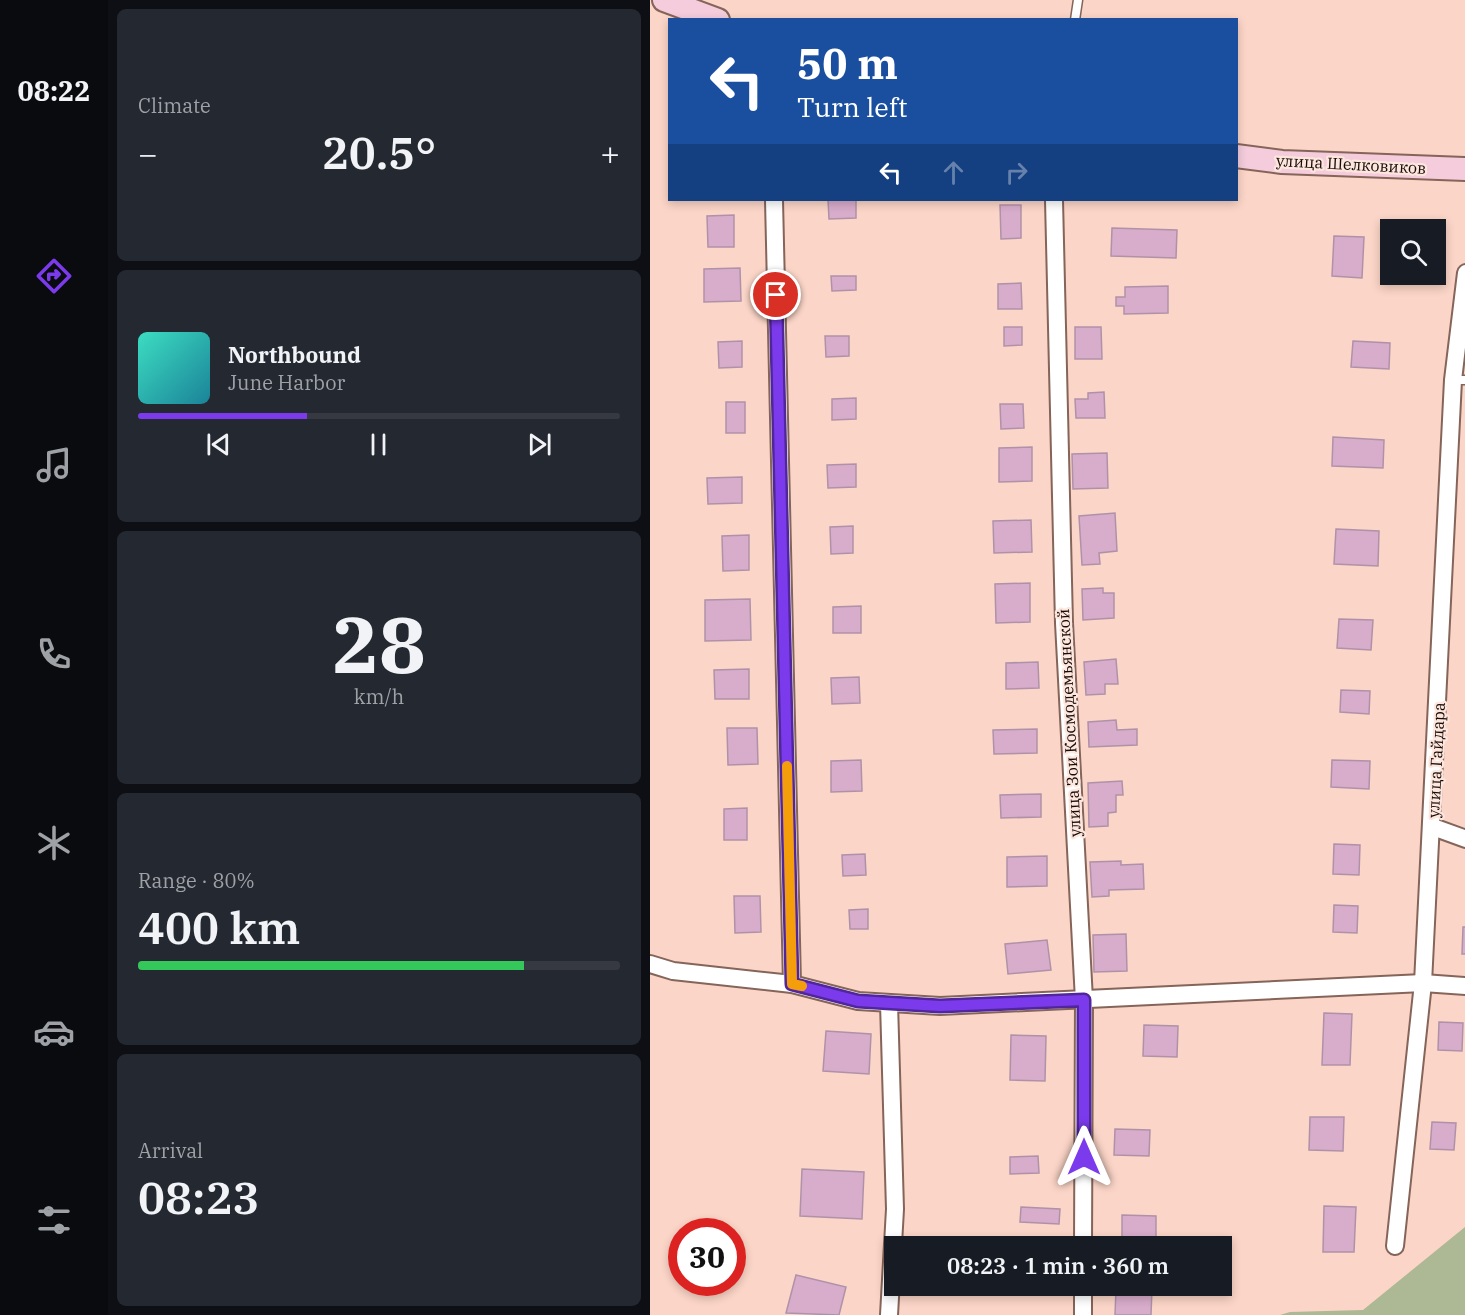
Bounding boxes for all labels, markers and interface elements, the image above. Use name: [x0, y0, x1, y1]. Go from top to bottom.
text: 50 m: [797, 36, 898, 91]
icon: left: [698, 42, 776, 120]
text: 08:22: [18, 73, 90, 108]
text: Turn left: [797, 89, 908, 124]
text: Climate: [138, 92, 211, 119]
text: 20.5°: [322, 123, 436, 181]
text: −: [138, 132, 158, 175]
text: +: [600, 132, 620, 175]
street label: улица Шелковиков: [1275, 150, 1427, 178]
icon: left: [874, 156, 907, 189]
icon: ahead: [937, 156, 970, 189]
icon: right: [1000, 156, 1033, 189]
map controls: [1380, 219, 1446, 285]
button: search: [1380, 219, 1446, 285]
icon: directions: [33, 255, 75, 297]
pin: [750, 269, 801, 320]
icon: arrive: [759, 278, 792, 311]
text: Northbound: [228, 340, 361, 369]
text: June Harbor: [228, 369, 345, 396]
icon: previous: [202, 428, 235, 461]
icon: pause: [362, 428, 395, 461]
icon: next: [523, 428, 556, 461]
icon: music: [33, 444, 75, 486]
text: 28: [332, 593, 426, 694]
street label: улица Зои Космодемьянской: [1053, 608, 1085, 838]
icon: phone: [33, 633, 75, 675]
text: km/h: [354, 683, 404, 710]
street label: улица Гайдара: [1423, 701, 1449, 818]
icon: climate: [33, 822, 75, 864]
text: Range · 80%: [138, 867, 255, 894]
text: 400 km: [138, 898, 300, 956]
icon: car: [33, 1011, 75, 1053]
position arrow: [1052, 1125, 1116, 1189]
text: Arrival: [138, 1137, 203, 1164]
text: 08:23: [138, 1168, 259, 1226]
icon: filters: [33, 1199, 75, 1241]
speed limit sign: 30: [668, 1218, 746, 1296]
text: 08:23 · 1 min · 360 m: [947, 1251, 1169, 1280]

